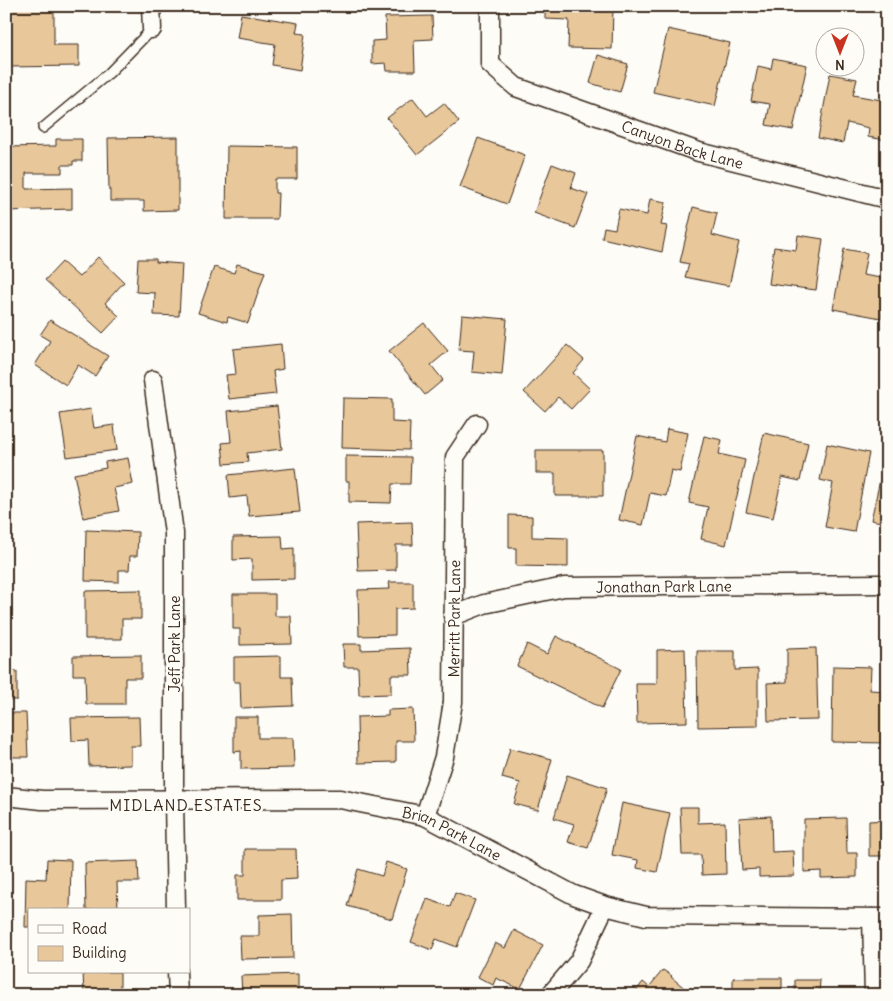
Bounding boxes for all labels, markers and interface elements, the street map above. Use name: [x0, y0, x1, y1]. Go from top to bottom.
north arrow: [816, 28, 866, 78]
text: N: [835, 56, 845, 74]
street label: Canyon Back Lane: [619, 116, 745, 172]
street label: Merritt Park Lane: [444, 560, 464, 678]
street label: Jonathan Park Lane: [596, 576, 732, 596]
street label: Jeff Park Lane: [165, 595, 184, 693]
district label: MIDLAND ESTATES: [109, 795, 263, 815]
street label: Brian Park Lane: [401, 802, 505, 864]
legend: [28, 908, 190, 974]
text: Road: [72, 919, 107, 938]
text: Building: [72, 943, 127, 962]

